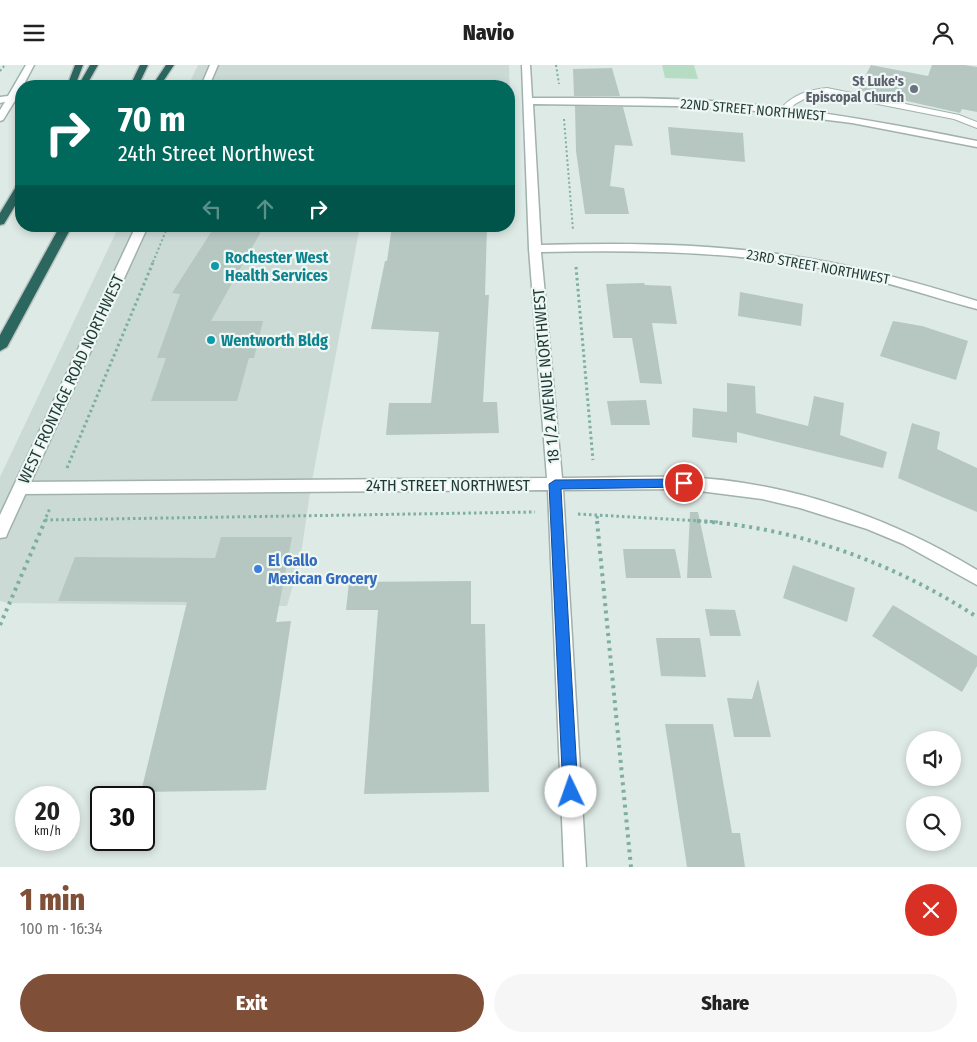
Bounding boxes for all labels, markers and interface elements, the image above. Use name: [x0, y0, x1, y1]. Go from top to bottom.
icon: menu: [20, 19, 48, 47]
text: Navio: [463, 19, 514, 46]
icon: person: [929, 19, 957, 47]
place label: St Luke's Episcopal Church: [806, 73, 904, 106]
marker: St Luke's Episcopal Church: [908, 83, 920, 95]
street label: 22ND STREET NORTHWEST: [680, 95, 827, 125]
text: 70 m: [118, 98, 186, 140]
icon: right: [35, 100, 100, 165]
text: 24th Street Northwest: [118, 140, 314, 167]
icon: left: [198, 195, 226, 223]
icon: ahead: [251, 195, 279, 223]
icon: right: [304, 195, 332, 223]
street label: 23RD STREET NORTHWEST: [745, 246, 891, 288]
place label: Rochester West Health Services: [225, 248, 329, 285]
marker: Rochester West Health Services: [209, 260, 221, 272]
street label: WEST FRONTAGE ROAD NORTHWEST: [14, 271, 128, 486]
street label: 18 1/2 AVENUE NORTHWEST: [529, 287, 563, 464]
place label: Wentworth Bldg: [221, 331, 328, 350]
marker: Wentworth Bldg: [205, 334, 217, 346]
pin: [663, 462, 705, 504]
icon: arrive: [670, 469, 698, 497]
street label: 24TH STREET NORTHWEST: [366, 476, 531, 495]
place label: El Gallo Mexican Grocery: [268, 551, 378, 588]
marker: El Gallo Mexican Grocery: [252, 563, 264, 575]
map controls: [906, 731, 961, 851]
button: sound: [906, 731, 961, 786]
position arrow: [544, 765, 596, 817]
speed limit sign: 30: [90, 786, 155, 851]
button: search: [906, 796, 961, 851]
text: 20: [35, 797, 60, 827]
text: km/h: [34, 824, 61, 838]
text: 1 min: [20, 882, 85, 918]
button: close: [905, 884, 957, 936]
text: 100 m · 16:34: [20, 919, 102, 938]
button: Exit: [20, 974, 484, 1032]
button: Share: [494, 974, 957, 1032]

